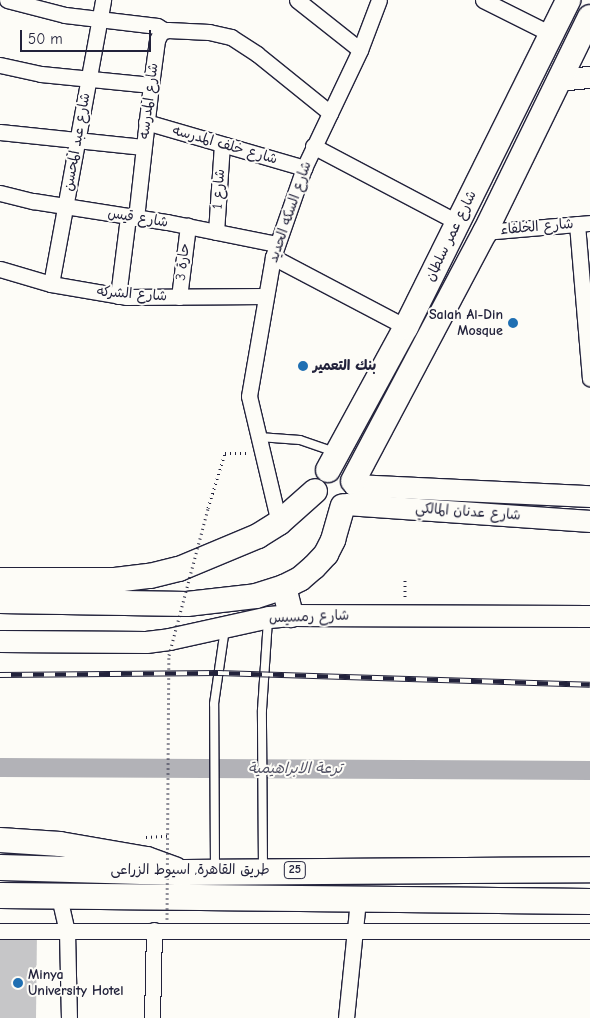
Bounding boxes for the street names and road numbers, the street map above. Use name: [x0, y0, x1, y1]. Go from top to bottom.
street label: شارع المدرسه: [136, 62, 162, 140]
street label: شارع عبد المحسن: [60, 92, 94, 192]
street label: شارع خلف المدرسه: [171, 122, 279, 168]
street label: شارع السكه الحديد: [265, 159, 315, 265]
street label: شارع 1: [209, 168, 229, 210]
street label: شارع عمر سلطان: [422, 188, 480, 284]
street label: شارع قيس: [107, 205, 169, 231]
street label: شارع الخلفاء: [500, 215, 574, 239]
street label: حارة 3: [172, 242, 194, 282]
street label: شارع الشركه: [96, 283, 168, 305]
street label: شارع عدنان المالكي: [415, 500, 521, 524]
street label: شارع رمسيس: [269, 607, 349, 627]
road number: 25: [284, 860, 306, 880]
street label: طريق القاهرة, اسيوط الزراعى: [110, 862, 270, 878]

